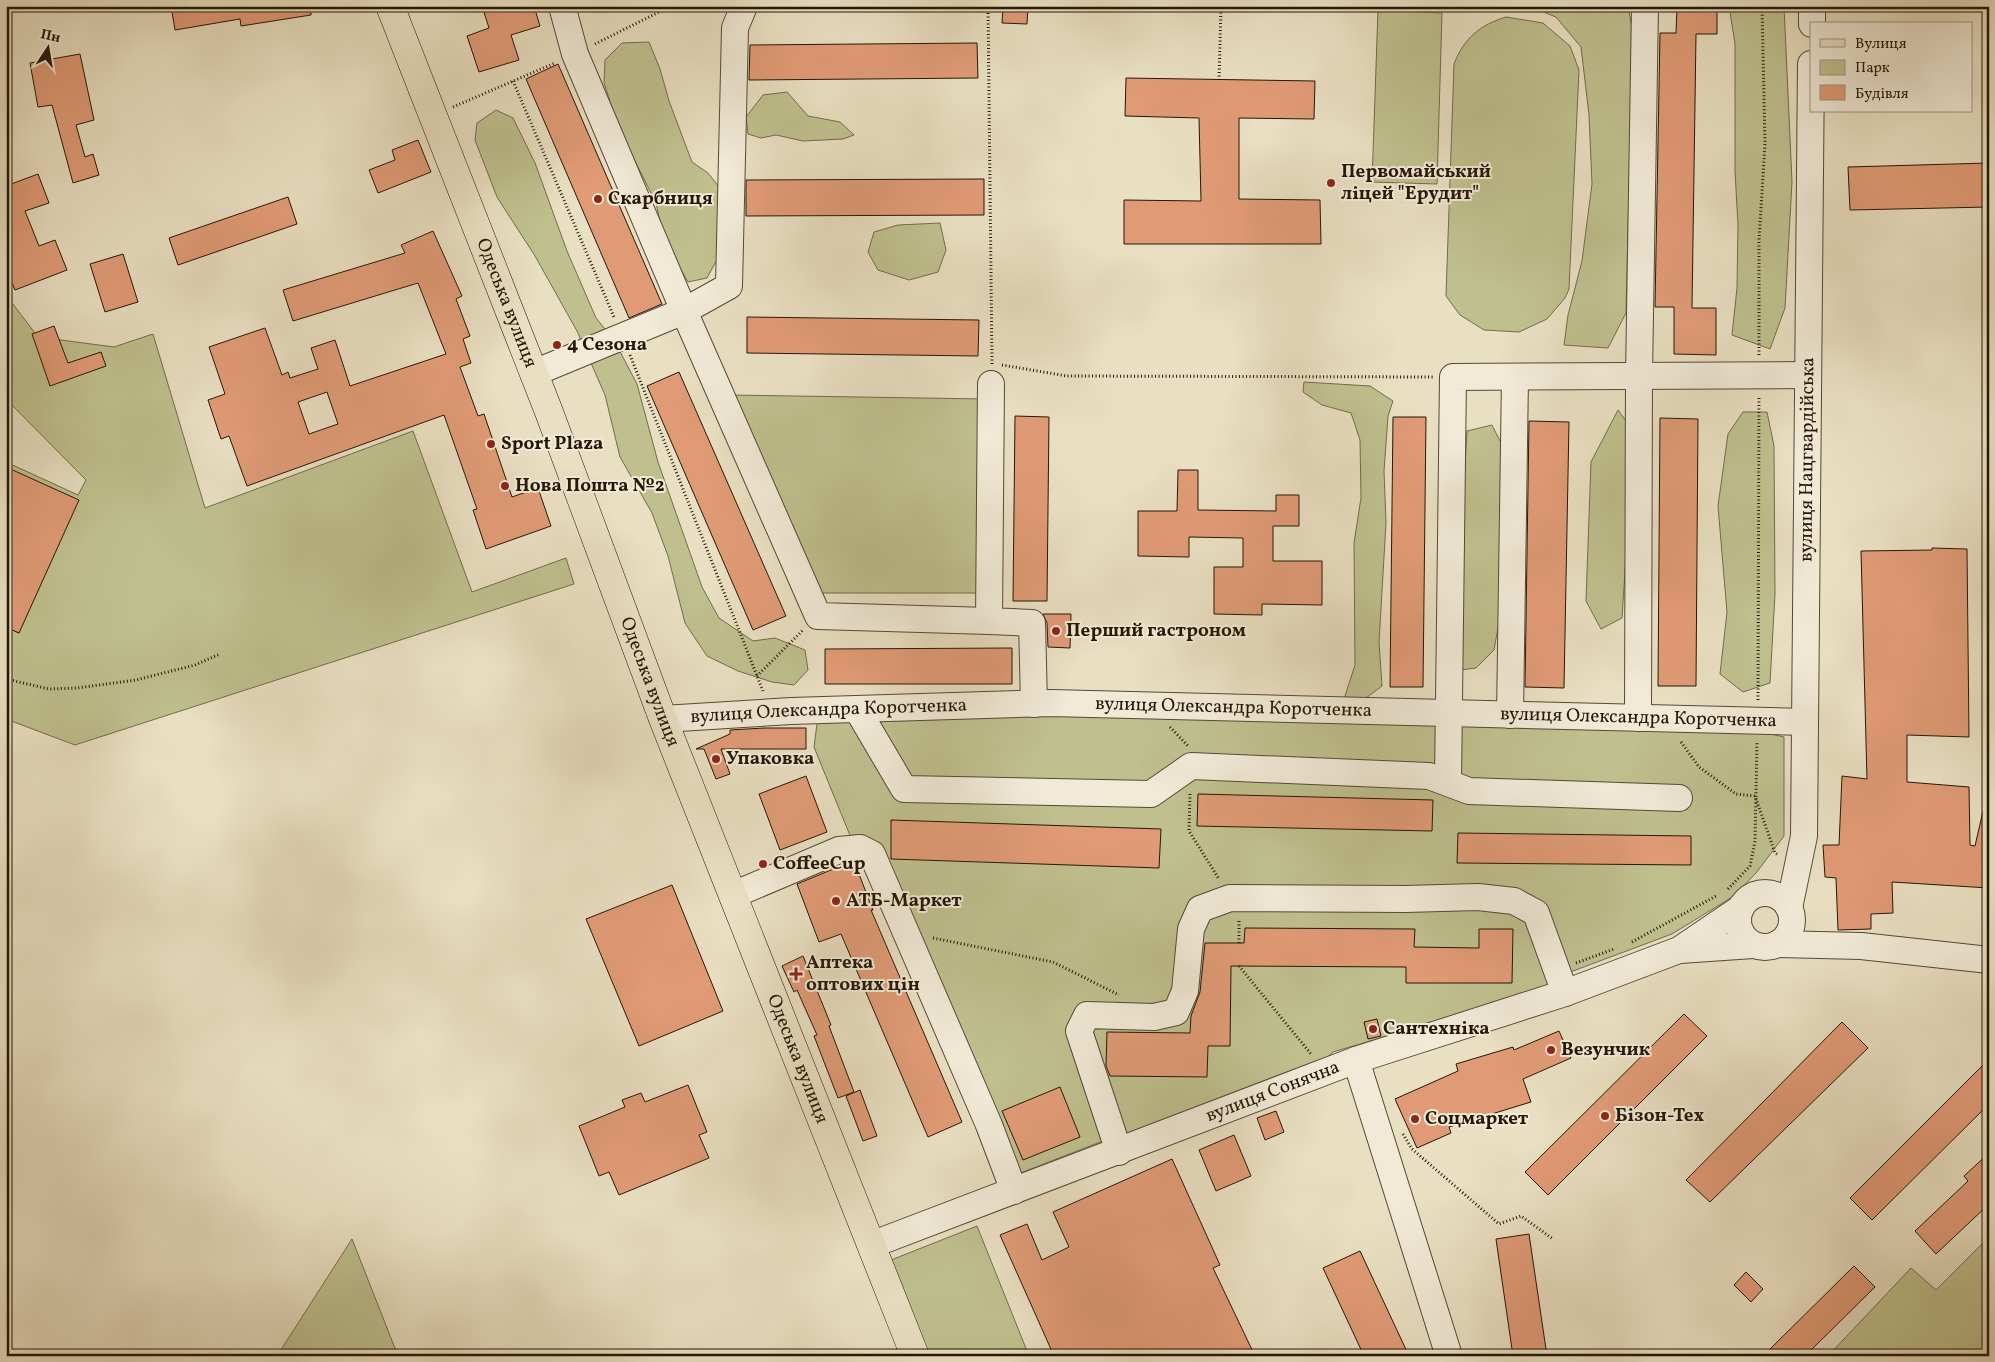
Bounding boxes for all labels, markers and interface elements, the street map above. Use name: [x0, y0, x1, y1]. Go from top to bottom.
north arrow: [22, 22, 72, 72]
legend: [1810, 22, 1972, 112]
text: Пн: [39, 25, 62, 48]
text: Вулиця: [1855, 34, 1907, 55]
text: Парк: [1855, 58, 1890, 79]
text: Будівля: [1855, 84, 1909, 105]
place label: Первомайський ліцей "Ерудит": [1341, 159, 1491, 207]
marker: Первомайський ліцей "Ерудит": [1325, 177, 1337, 189]
place label: Скарбниця: [608, 186, 713, 212]
marker: Скарбниця: [592, 193, 604, 205]
street label: Одеська вулиця: [469, 234, 543, 372]
place label: 4 Сезона: [567, 332, 647, 358]
marker: 4 Сезона: [551, 339, 563, 351]
street label: вулиця Нацгвардійська: [1793, 357, 1821, 562]
place label: Sport Plaza: [501, 431, 603, 457]
marker: Sport Plaza: [485, 438, 497, 450]
place label: Нова Пошта №2: [515, 473, 665, 499]
marker: Нова Пошта №2: [499, 480, 511, 492]
street label: Одеська вулиця: [613, 613, 686, 751]
place label: Перший гастроном: [1066, 618, 1246, 644]
marker: Перший гастроном: [1050, 625, 1062, 637]
street label: вулиця Олександра Коротченка: [1095, 691, 1372, 724]
street label: вулиця Олександра Коротченка: [690, 693, 968, 730]
street label: вулиця Олександра Коротченка: [1500, 701, 1777, 734]
place label: Упаковка: [726, 746, 814, 772]
marker: Упаковка: [710, 753, 722, 765]
place label: CoffeeCup: [773, 851, 865, 877]
marker: CoffeeCup: [757, 858, 769, 870]
place label: АТБ-Маркет: [846, 888, 962, 914]
marker: АТБ-Маркет: [830, 895, 842, 907]
place label: Аптека оптових цін: [806, 950, 920, 998]
marker: Аптека оптових цін: [790, 968, 802, 980]
street label: Одеська вулиця: [760, 990, 835, 1127]
place label: Сантехніка: [1383, 1016, 1490, 1042]
marker: Сантехніка: [1367, 1023, 1379, 1035]
place label: Везунчик: [1561, 1037, 1651, 1063]
marker: Везунчик: [1545, 1044, 1557, 1056]
street label: вулиця Сонячна: [1202, 1054, 1343, 1129]
place label: Бізон-Тех: [1615, 1103, 1705, 1129]
place label: Соцмаркет: [1425, 1106, 1529, 1132]
marker: Бізон-Тех: [1599, 1110, 1611, 1122]
marker: Соцмаркет: [1409, 1113, 1421, 1125]

